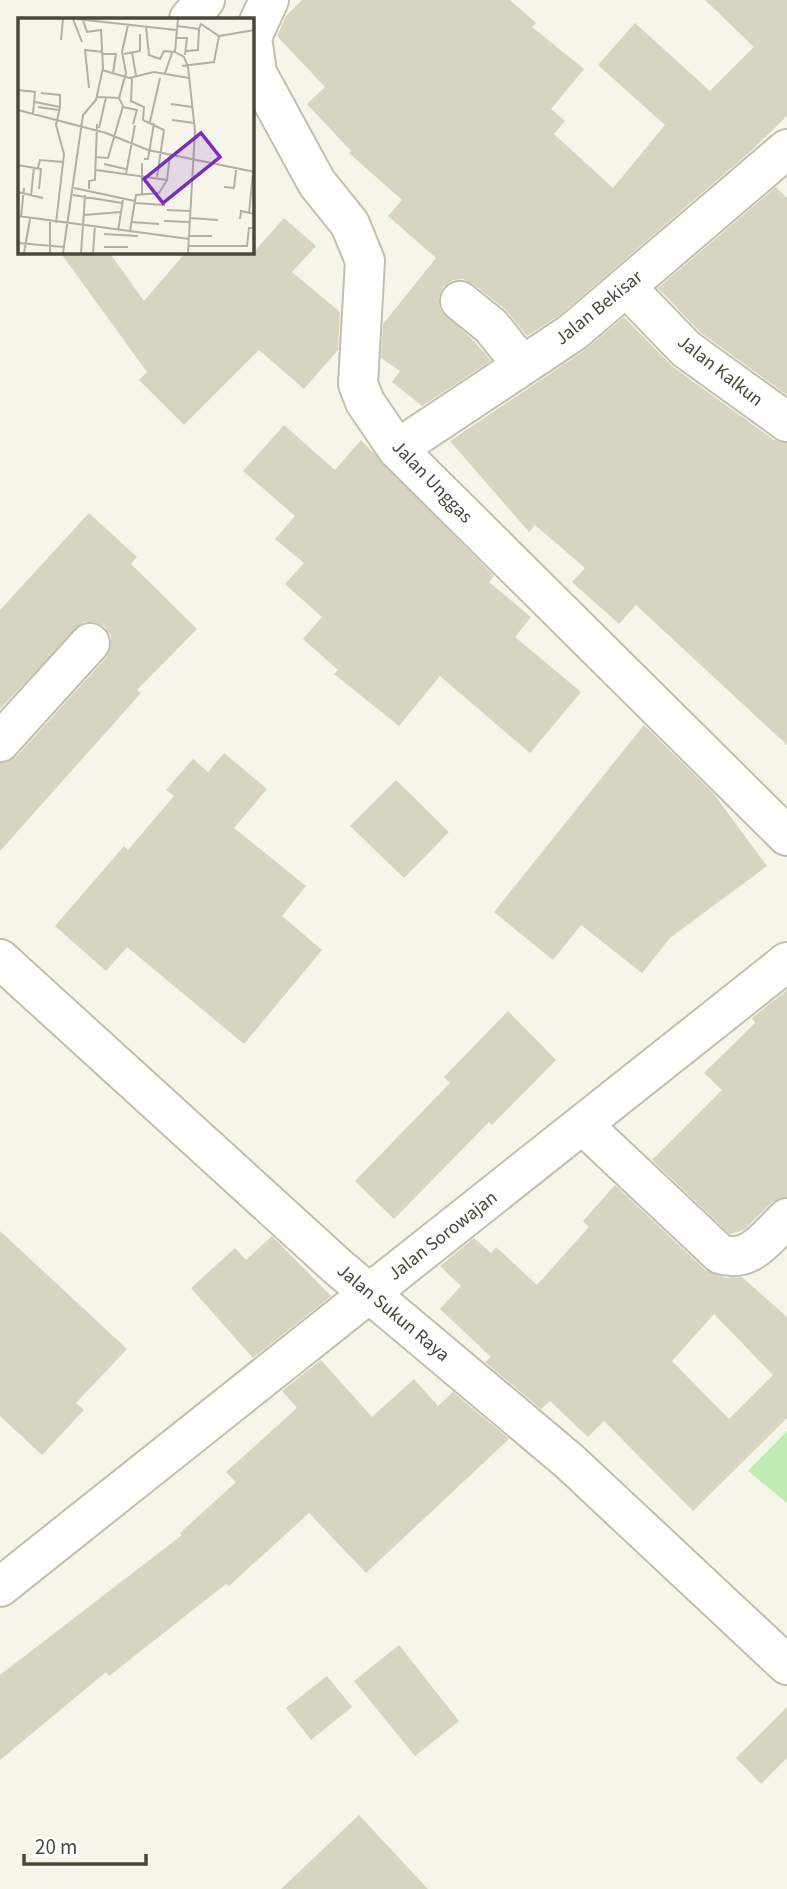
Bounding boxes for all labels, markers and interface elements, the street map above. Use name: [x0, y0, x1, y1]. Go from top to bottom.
inset map: [18, 18, 254, 254]
street label: Jalan Bekisar: [549, 264, 649, 352]
street label: Jalan Kalkun: [671, 329, 769, 413]
street label: Jalan Unggas: [385, 434, 479, 530]
street label: Jalan Sorowajan: [383, 1185, 503, 1287]
street label: Jalan Sukun Raya: [331, 1258, 455, 1368]
scale bar: [24, 1822, 147, 1866]
text: 20 m: [35, 1832, 77, 1862]

